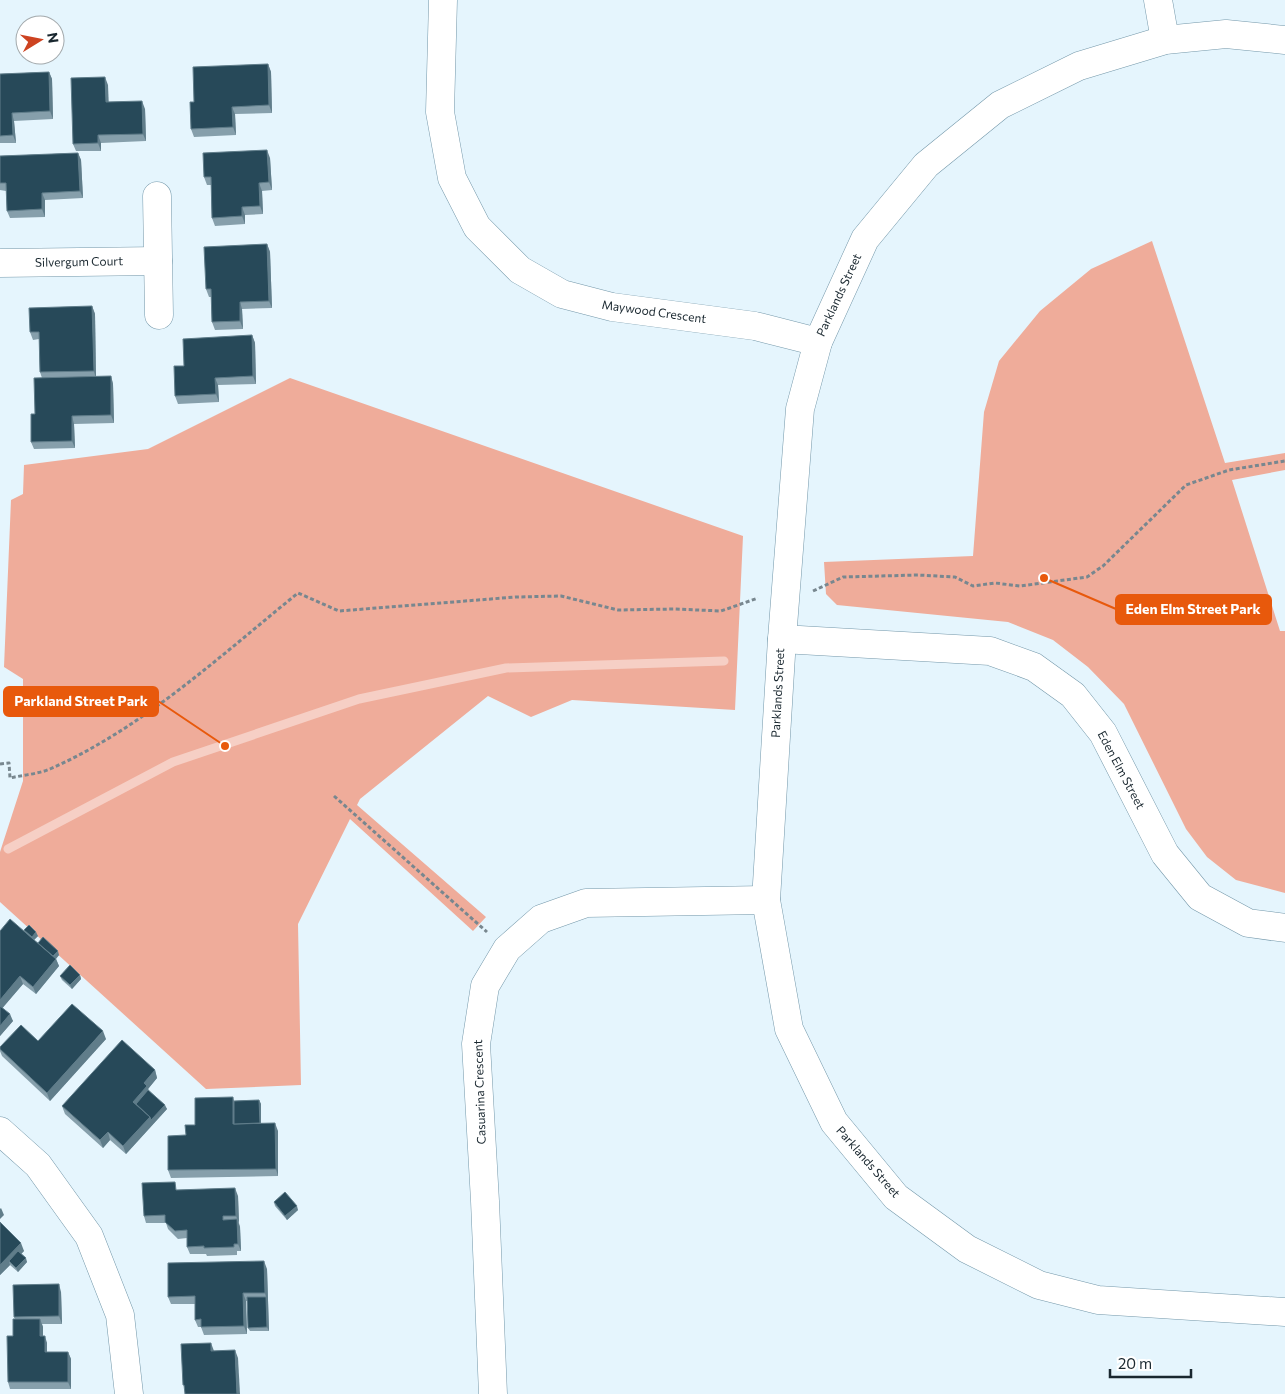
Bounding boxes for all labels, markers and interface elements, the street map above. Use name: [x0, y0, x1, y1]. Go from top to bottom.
north arrow: [15, 15, 65, 65]
text: N: [44, 31, 63, 44]
street label: Parklands Street: [813, 251, 863, 338]
street label: Silvergum Court: [35, 253, 123, 269]
street label: Maywood Crescent: [601, 297, 707, 325]
callout: Eden Elm Street Park: [1116, 595, 1271, 624]
text: Eden Elm Street Park: [1125, 600, 1261, 617]
street label: Parklands Street: [768, 648, 786, 738]
callout: Parkland Street Park: [4, 687, 158, 716]
text: Parkland Street Park: [14, 692, 148, 709]
street label: Eden Elm Street: [1095, 728, 1148, 811]
street label: Casuarina Crescent: [470, 1039, 488, 1145]
street label: Parklands Street: [834, 1123, 904, 1200]
scale bar: [1110, 1346, 1191, 1378]
text: 20 m: [1118, 1354, 1152, 1372]

